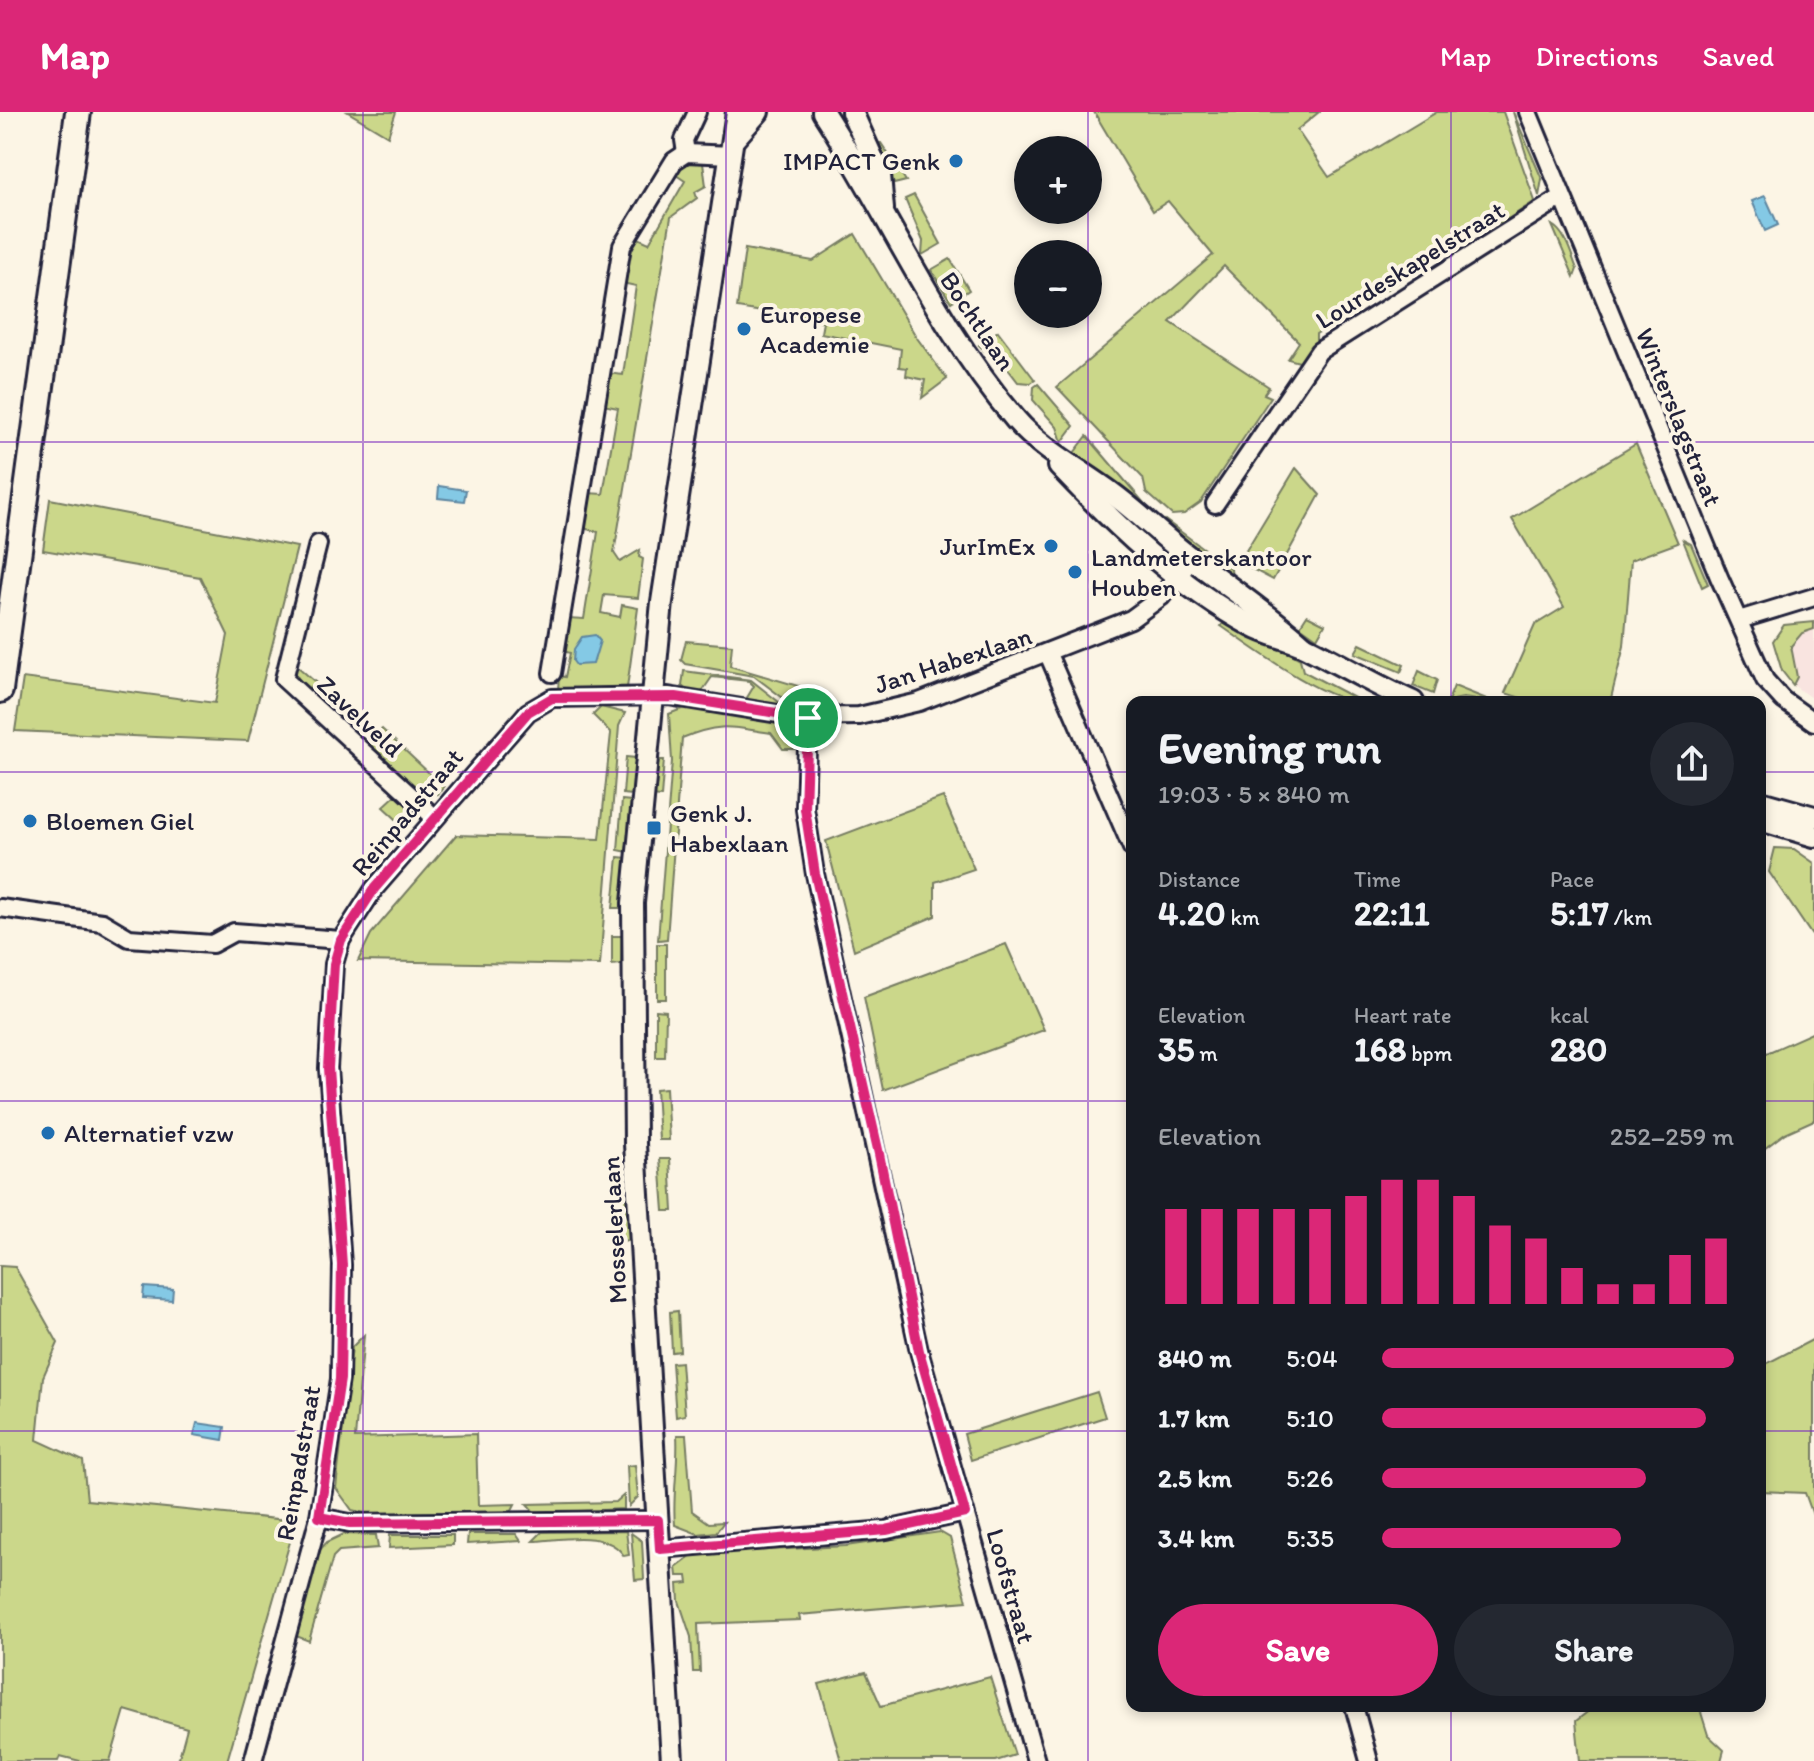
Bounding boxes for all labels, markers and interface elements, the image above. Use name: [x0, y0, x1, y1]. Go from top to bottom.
text: Map: [40, 33, 110, 79]
text: Map: [1440, 39, 1491, 73]
text: Directions: [1535, 39, 1659, 73]
text: Saved: [1703, 39, 1774, 73]
map controls: [1014, 136, 1102, 328]
button: +: [1014, 136, 1102, 224]
place label: IMPACT Genk: [783, 145, 940, 177]
marker: IMPACT Genk: [947, 152, 965, 170]
street label: Lourdeskapelstraat: [1310, 194, 1511, 336]
button: −: [1014, 240, 1102, 328]
street label: Bochtlaan: [933, 265, 1023, 377]
place label: Europese Academie: [760, 298, 870, 360]
marker: Europese Academie: [735, 320, 753, 338]
street label: Winterslagstraat: [1629, 323, 1729, 511]
place label: JurImEx: [940, 530, 1035, 562]
marker: JurImEx: [1042, 537, 1060, 555]
place label: Landmeterskantoor Houben: [1091, 541, 1312, 603]
marker: Landmeterskantoor Houben: [1066, 563, 1084, 581]
street label: Jan Habexlaan: [870, 619, 1036, 700]
street label: Zavelveld: [310, 668, 410, 764]
pin: [774, 684, 842, 752]
icon: arrive: [786, 696, 830, 740]
text: Evening run: [1158, 721, 1381, 774]
button: share: [1650, 722, 1734, 806]
street label: Reinpadstraat: [344, 741, 470, 883]
text: 19:03 · 5 × 840 m: [1158, 778, 1350, 810]
place label: Genk J. Habexlaan: [670, 797, 789, 859]
place label: Bloemen Giel: [46, 805, 194, 837]
marker: Bloemen Giel: [21, 812, 39, 830]
marker: Genk J. Habexlaan: [645, 819, 663, 837]
text: Distance: [1158, 866, 1240, 893]
text: Time: [1354, 866, 1401, 893]
text: Pace: [1550, 866, 1594, 893]
text: 4.20: [1158, 893, 1226, 934]
text: 22:11: [1354, 893, 1430, 934]
text: 5:17: [1550, 893, 1609, 934]
text: km: [1226, 904, 1260, 931]
text: /km: [1609, 904, 1652, 931]
text: Elevation: [1158, 1002, 1245, 1029]
text: Heart rate: [1354, 1002, 1451, 1029]
text: kcal: [1550, 1002, 1589, 1029]
text: 35: [1158, 1029, 1194, 1070]
text: 168: [1354, 1029, 1406, 1070]
text: 280: [1550, 1029, 1607, 1070]
text: m: [1194, 1040, 1218, 1067]
text: bpm: [1406, 1040, 1452, 1067]
place label: Alternatief vzw: [64, 1117, 234, 1149]
text: Elevation: [1158, 1120, 1261, 1152]
text: 252–259 m: [1610, 1120, 1734, 1152]
marker: Alternatief vzw: [39, 1124, 57, 1142]
street label: Mosselerlaan: [594, 1155, 634, 1305]
text: 840 m: [1158, 1342, 1232, 1374]
text: 5:04: [1286, 1342, 1338, 1374]
street label: Reinpadstraat: [269, 1382, 327, 1543]
text: 1.7 km: [1158, 1402, 1230, 1434]
text: 5:10: [1286, 1402, 1334, 1434]
text: 2.5 km: [1158, 1462, 1232, 1494]
text: 5:26: [1286, 1462, 1333, 1494]
text: 3.4 km: [1158, 1522, 1234, 1554]
text: 5:35: [1286, 1522, 1334, 1554]
street label: Loofstraat: [979, 1525, 1043, 1647]
button: Save: [1158, 1604, 1438, 1696]
button: Share: [1454, 1604, 1734, 1696]

